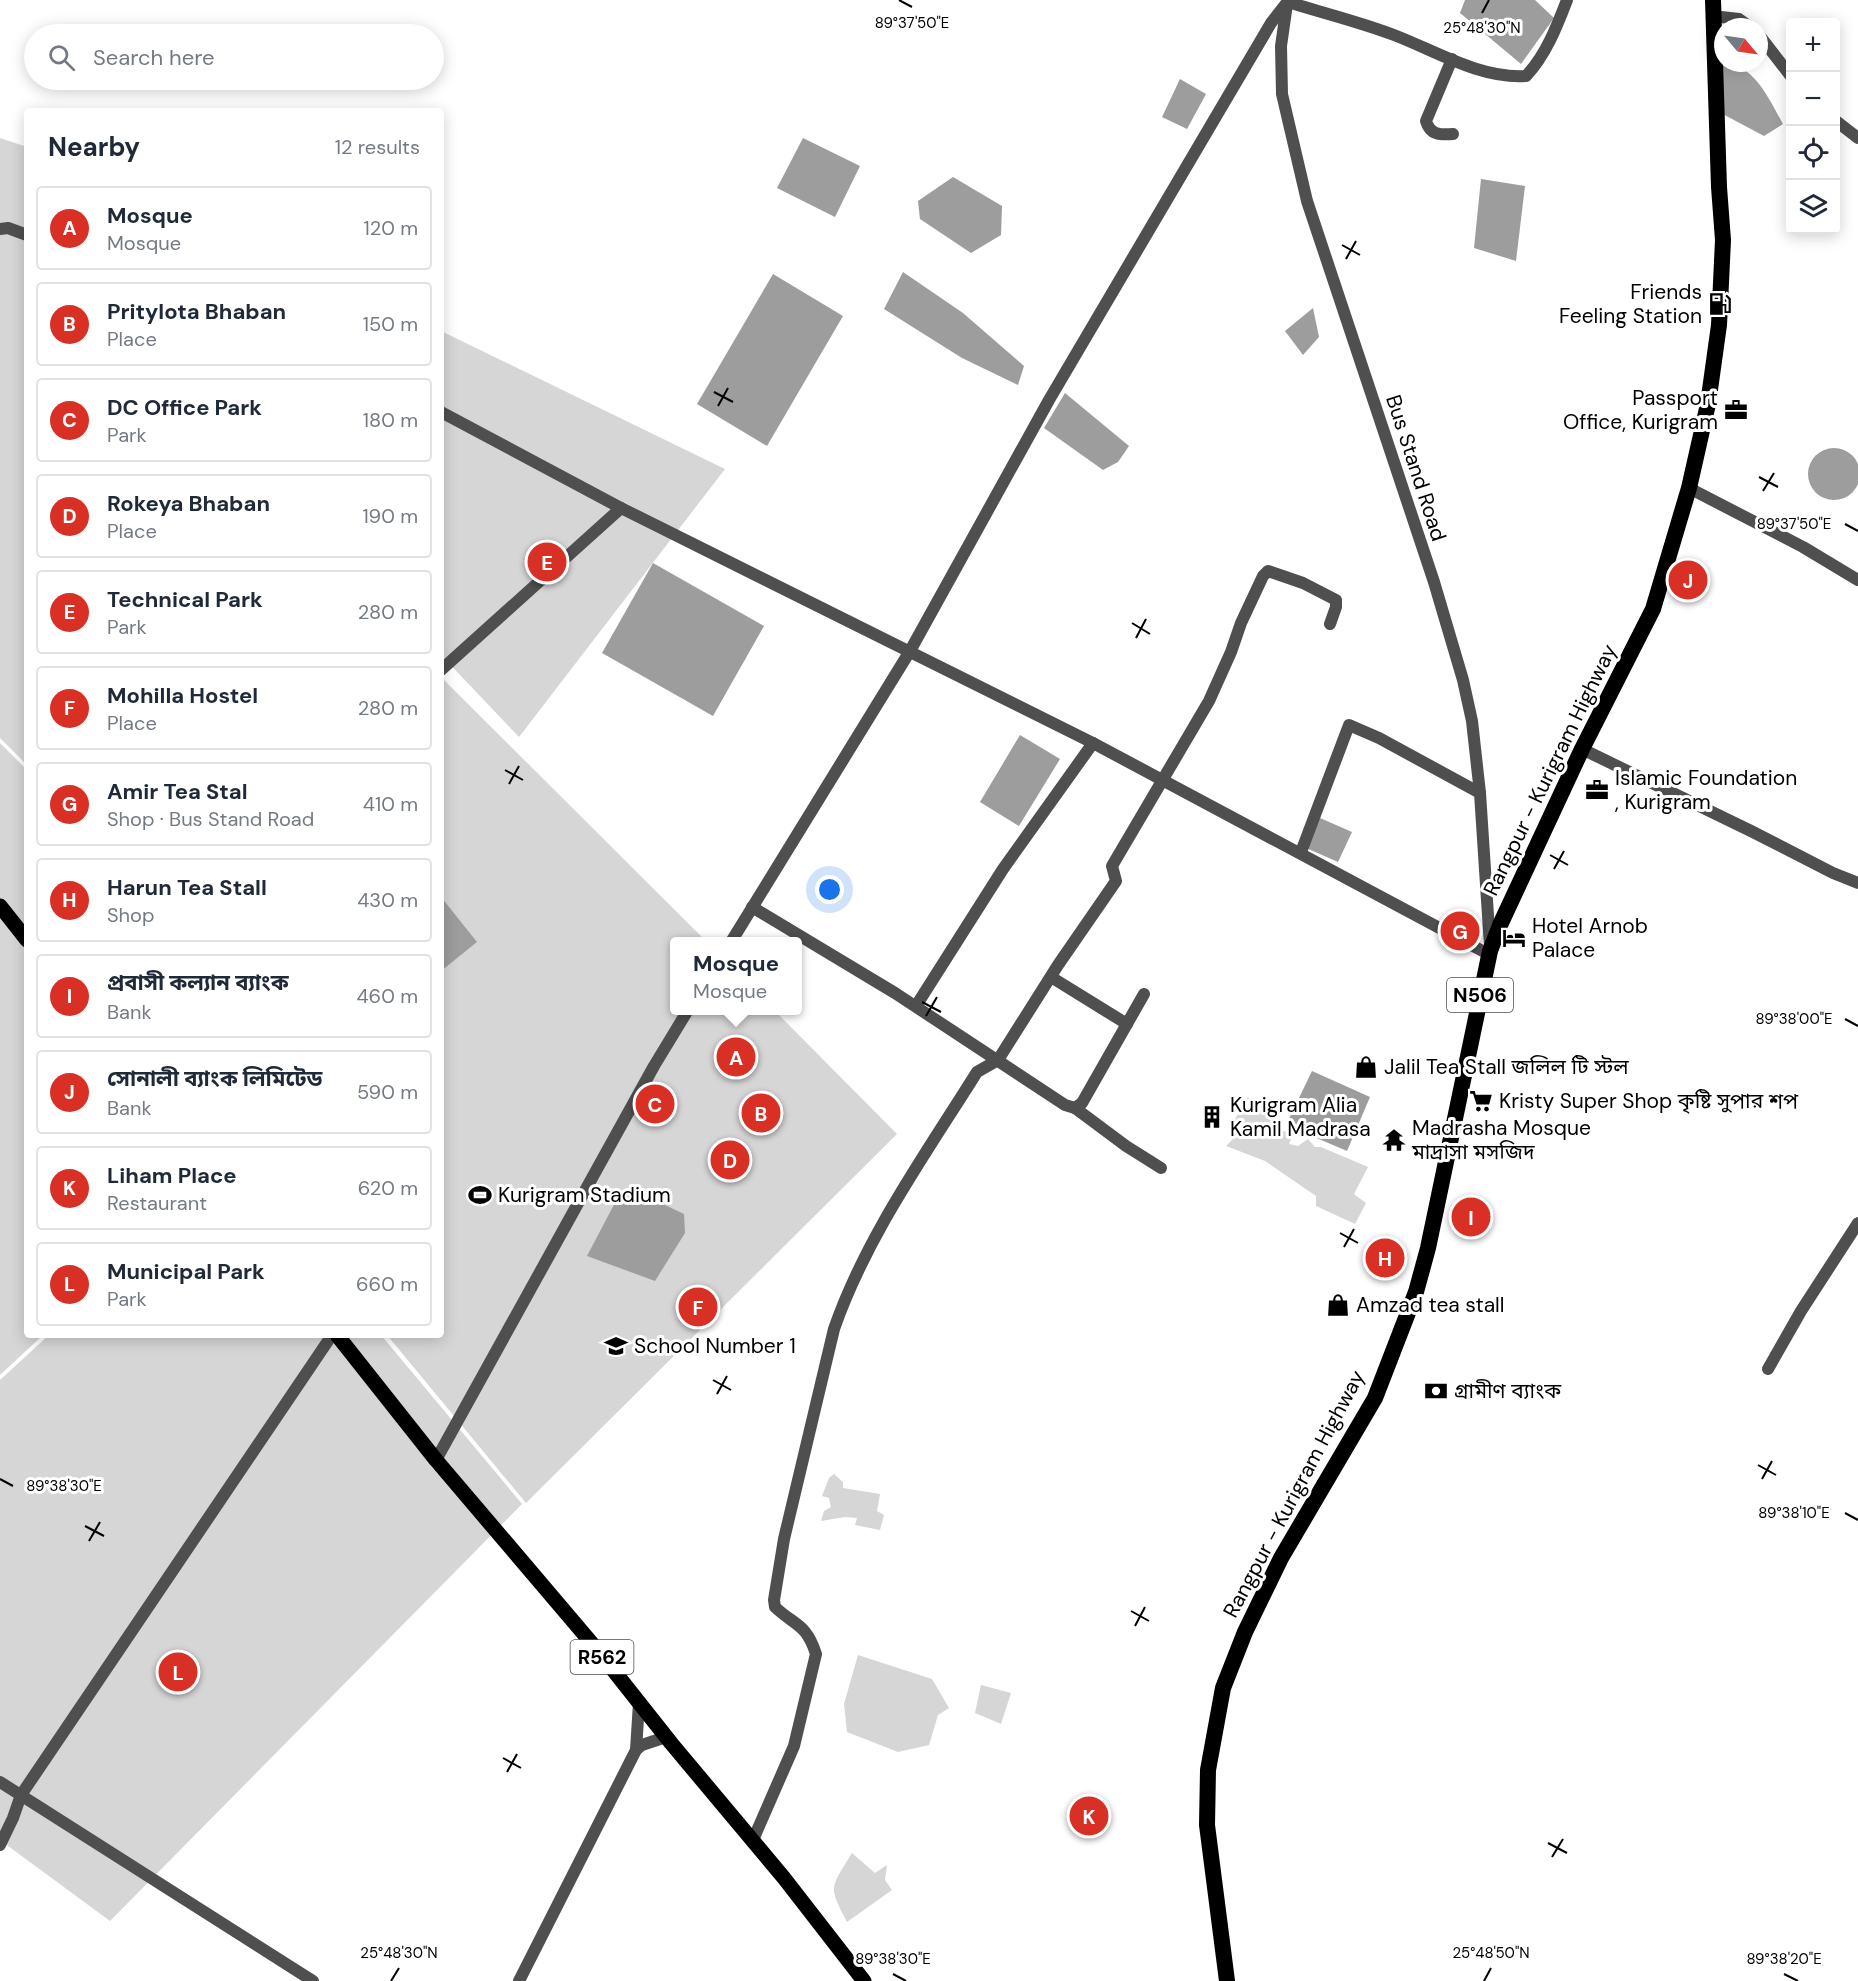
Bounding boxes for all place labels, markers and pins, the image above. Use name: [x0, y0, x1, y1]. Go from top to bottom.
place label: Friends Feeling Station: [1559, 278, 1702, 330]
fuel station icon: Friends Feeling Station: [1707, 291, 1733, 317]
place label: Passport Office, Kurigram: [1563, 384, 1718, 436]
office icon: Passport Office, Kurigram: [1723, 397, 1749, 423]
pin: E: [528, 540, 566, 584]
pin: J: [1668, 558, 1708, 602]
place label: Islamic Foundation , Kurigram: [1615, 764, 1797, 816]
office icon: Islamic Foundation , Kurigram: [1584, 777, 1610, 803]
pin: G: [1440, 908, 1480, 954]
place label: Hotel Arnob Palace: [1532, 912, 1648, 964]
hotel icon: Hotel Arnob Palace: [1501, 925, 1527, 951]
pin: A: [716, 1034, 756, 1080]
place label: Jalil Tea Stall জলিল টি স্টল: [1384, 1053, 1629, 1081]
shop icon: Jalil Tea Stall জলিল টি স্টল: [1353, 1054, 1379, 1080]
pin: C: [636, 1082, 674, 1126]
place label: Kristy Super Shop কৃষ্টি সুপার শপ: [1499, 1087, 1799, 1115]
supermarket icon: Kristy Super Shop কৃষ্টি সুপার শপ: [1468, 1088, 1494, 1114]
pin: B: [742, 1090, 780, 1136]
place label: Kurigram Alia Kamil Madrasa: [1230, 1091, 1371, 1143]
building icon: Kurigram Alia Kamil Madrasa: [1199, 1104, 1225, 1130]
place label: Madrasha Mosque মাদ্রাসা মসজিদ: [1411, 1114, 1591, 1166]
temple icon: Madrasha Mosque মাদ্রাসা মসজিদ: [1381, 1127, 1407, 1153]
pin: D: [710, 1138, 750, 1182]
place label: Kurigram Stadium: [498, 1181, 671, 1209]
sports icon: Kurigram Stadium: [467, 1182, 493, 1208]
pin: I: [1452, 1194, 1490, 1240]
pin: H: [1366, 1236, 1404, 1280]
pin: F: [678, 1284, 718, 1330]
place label: Amzad tea stall: [1356, 1291, 1504, 1319]
shop icon: Amzad tea stall: [1325, 1292, 1351, 1318]
place label: School Number 1: [634, 1332, 796, 1360]
school or university icon: School Number 1: [603, 1333, 629, 1359]
place label: গ্রামীণ ব্যাংক: [1454, 1377, 1562, 1405]
bank icon: গ্রামীণ ব্যাংক: [1423, 1378, 1449, 1404]
pin: L: [158, 1650, 198, 1694]
pin: K: [1070, 1794, 1108, 1838]

